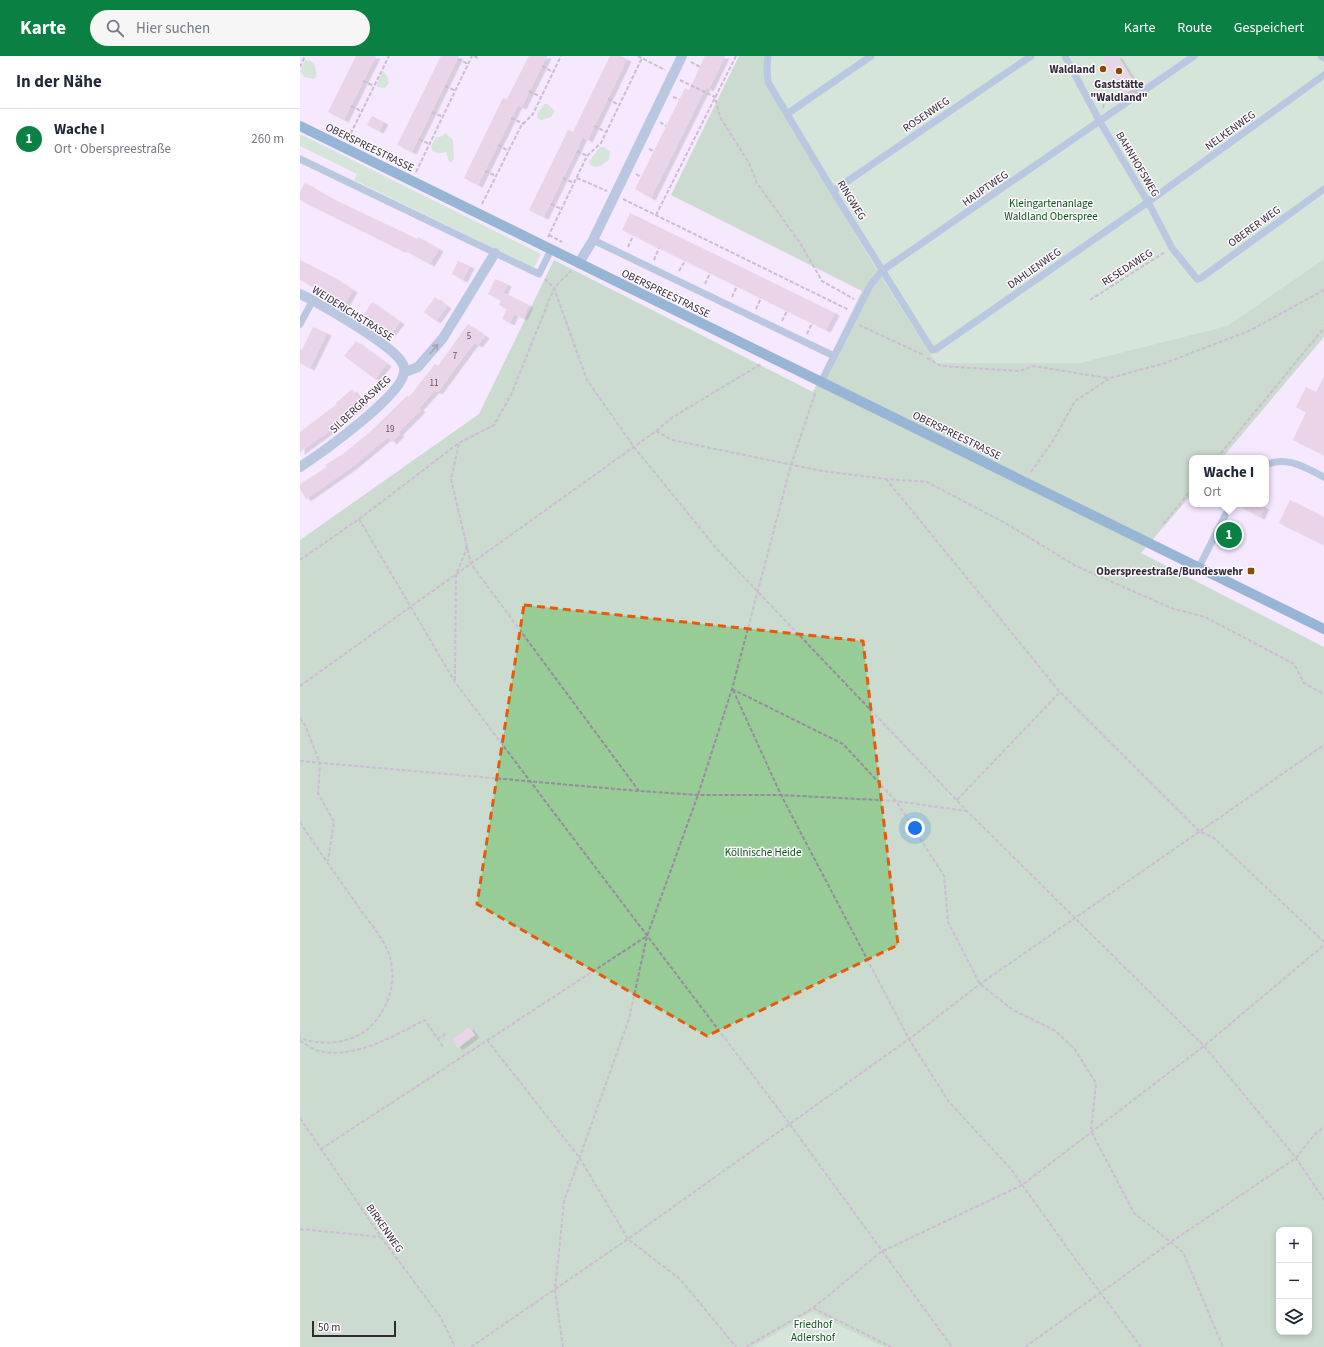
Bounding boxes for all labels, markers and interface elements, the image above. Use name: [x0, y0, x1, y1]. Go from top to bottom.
search box: [90, 10, 370, 46]
text: Karte: [20, 15, 66, 42]
icon: search: [104, 17, 126, 39]
text: Hier suchen: [136, 18, 210, 39]
text: Karte: [1124, 18, 1155, 38]
text: Route: [1177, 18, 1212, 38]
text: Gespeichert: [1234, 18, 1304, 38]
place label: Waldland: [1049, 62, 1095, 77]
marker: Waldland: [1098, 64, 1108, 74]
marker: Gaststätte "Waldland": [1114, 66, 1124, 76]
text: In der Nähe: [16, 70, 102, 94]
place label: Gaststätte "Waldland": [1090, 77, 1148, 105]
street label: ROSENWEG: [900, 93, 953, 136]
street label: NELKENWEG: [1202, 107, 1259, 154]
text: Wache I: [54, 119, 105, 140]
street label: OBERSPREESTRASSE: [323, 119, 417, 175]
street label: BAHNHOFSWEG: [1112, 129, 1163, 200]
text: 1: [26, 130, 32, 148]
text: 260 m: [251, 130, 284, 148]
text: Ort · Oberspreestraße: [54, 140, 171, 158]
street label: HAUPTWEG: [959, 167, 1012, 210]
street label: RINGWEG: [833, 178, 870, 223]
park label: Kleingartenanlage Waldland Oberspree: [1004, 196, 1098, 224]
street label: OBERER WEG: [1225, 202, 1284, 250]
street label: DAHLIENWEG: [1005, 244, 1064, 292]
street label: RESEDAWEG: [1099, 245, 1156, 289]
street label: OBERSPREESTRASSE: [619, 265, 713, 321]
street label: WEIDERICHSTRASSE: [309, 282, 397, 345]
house number: 5: [467, 330, 472, 343]
one-way arrow: [429, 344, 439, 354]
house number: 7: [453, 350, 458, 363]
street label: SILBERGRASWEG: [326, 372, 394, 437]
house number: 11: [430, 377, 438, 390]
street label: OBERSPREESTRASSE: [910, 407, 1004, 463]
house number: 19: [386, 423, 395, 436]
popup: [1189, 455, 1269, 507]
text: Wache I: [1204, 462, 1254, 483]
text: Ort: [1204, 483, 1221, 501]
pin: 1: [1216, 520, 1242, 550]
place label: Oberspreestraße/Bundeswehr: [1096, 564, 1244, 579]
marker: Oberspreestraße/Bundeswehr: [1246, 566, 1256, 576]
your location: [905, 818, 925, 838]
park label: Köllnische Heide: [725, 845, 802, 860]
street label: BIRKENWEG: [362, 1201, 407, 1256]
map controls: [1276, 1227, 1312, 1335]
button: +: [1276, 1227, 1312, 1263]
button: −: [1276, 1263, 1312, 1299]
button: layers: [1276, 1299, 1312, 1335]
park label: Friedhof Adlershof: [791, 1317, 836, 1345]
scale bar: [312, 1319, 396, 1338]
text: 50 m: [318, 1320, 340, 1335]

